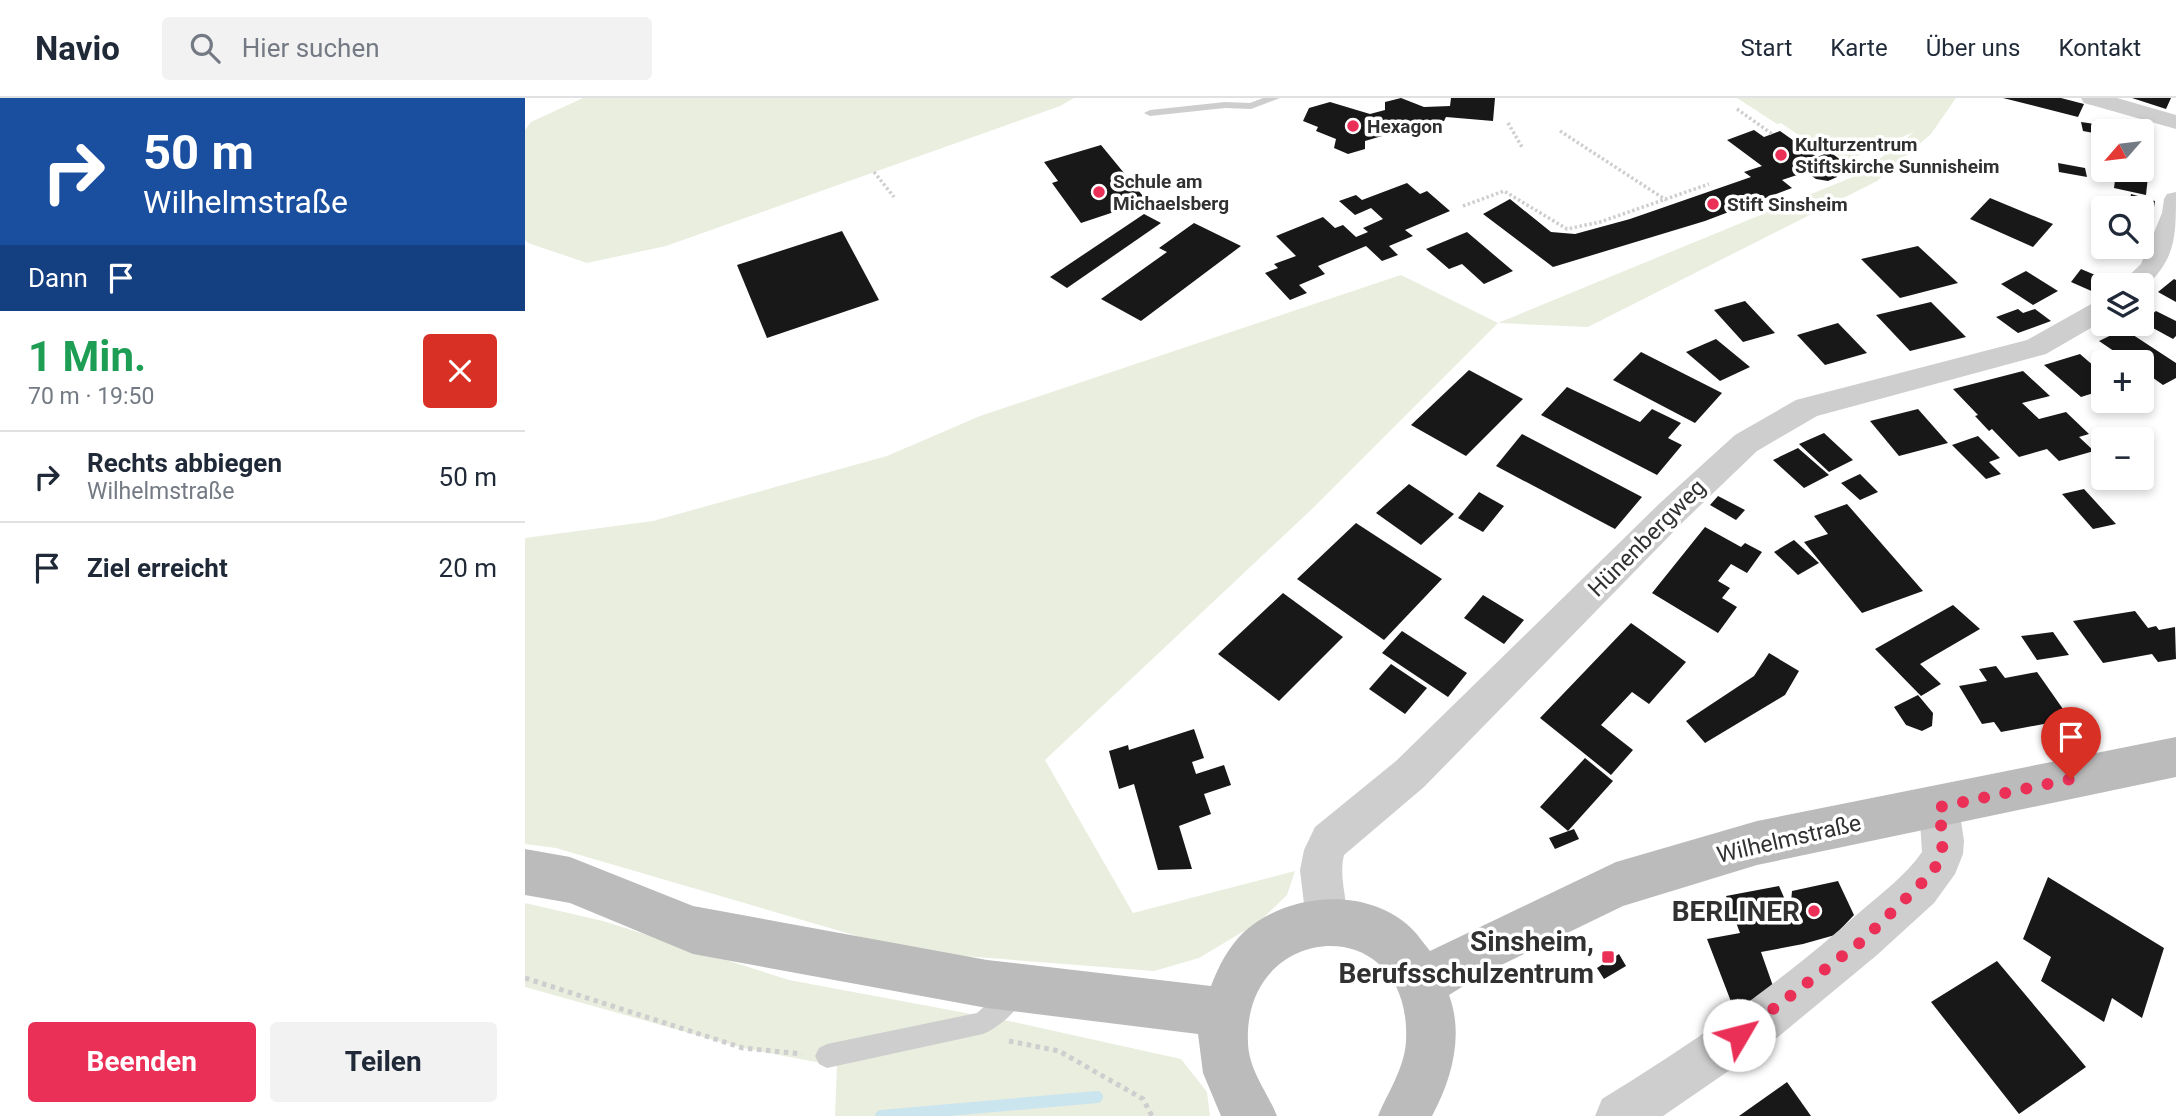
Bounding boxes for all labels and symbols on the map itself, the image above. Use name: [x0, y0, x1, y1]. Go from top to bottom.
place label: Hexagon: [1367, 115, 1443, 138]
marker: Hexagon: [1345, 118, 1361, 134]
north arrow: [2091, 119, 2154, 182]
place label: Kulturzentrum Stiftskirche Sunnisheim: [1795, 133, 1999, 178]
marker: Kulturzentrum Stiftskirche Sunnisheim: [1773, 147, 1789, 163]
place label: Schule am Michaelsberg: [1113, 170, 1229, 215]
marker: Schule am Michaelsberg: [1091, 184, 1107, 200]
place label: Stift Sinsheim: [1727, 193, 1848, 216]
marker: Stift Sinsheim: [1705, 196, 1721, 212]
street label: Hünenbergweg: [1583, 474, 1711, 602]
pin: [2041, 707, 2101, 779]
street label: Wilhelmstraße: [1714, 809, 1864, 869]
place label: BERLINER: [1672, 895, 1800, 928]
marker: BERLINER: [1806, 903, 1822, 919]
place label: Sinsheim, Berufsschulzentrum: [1338, 925, 1594, 990]
marker: Sinsheim, Berufsschulzentrum: [1600, 949, 1616, 965]
position arrow: [1702, 998, 1776, 1072]

